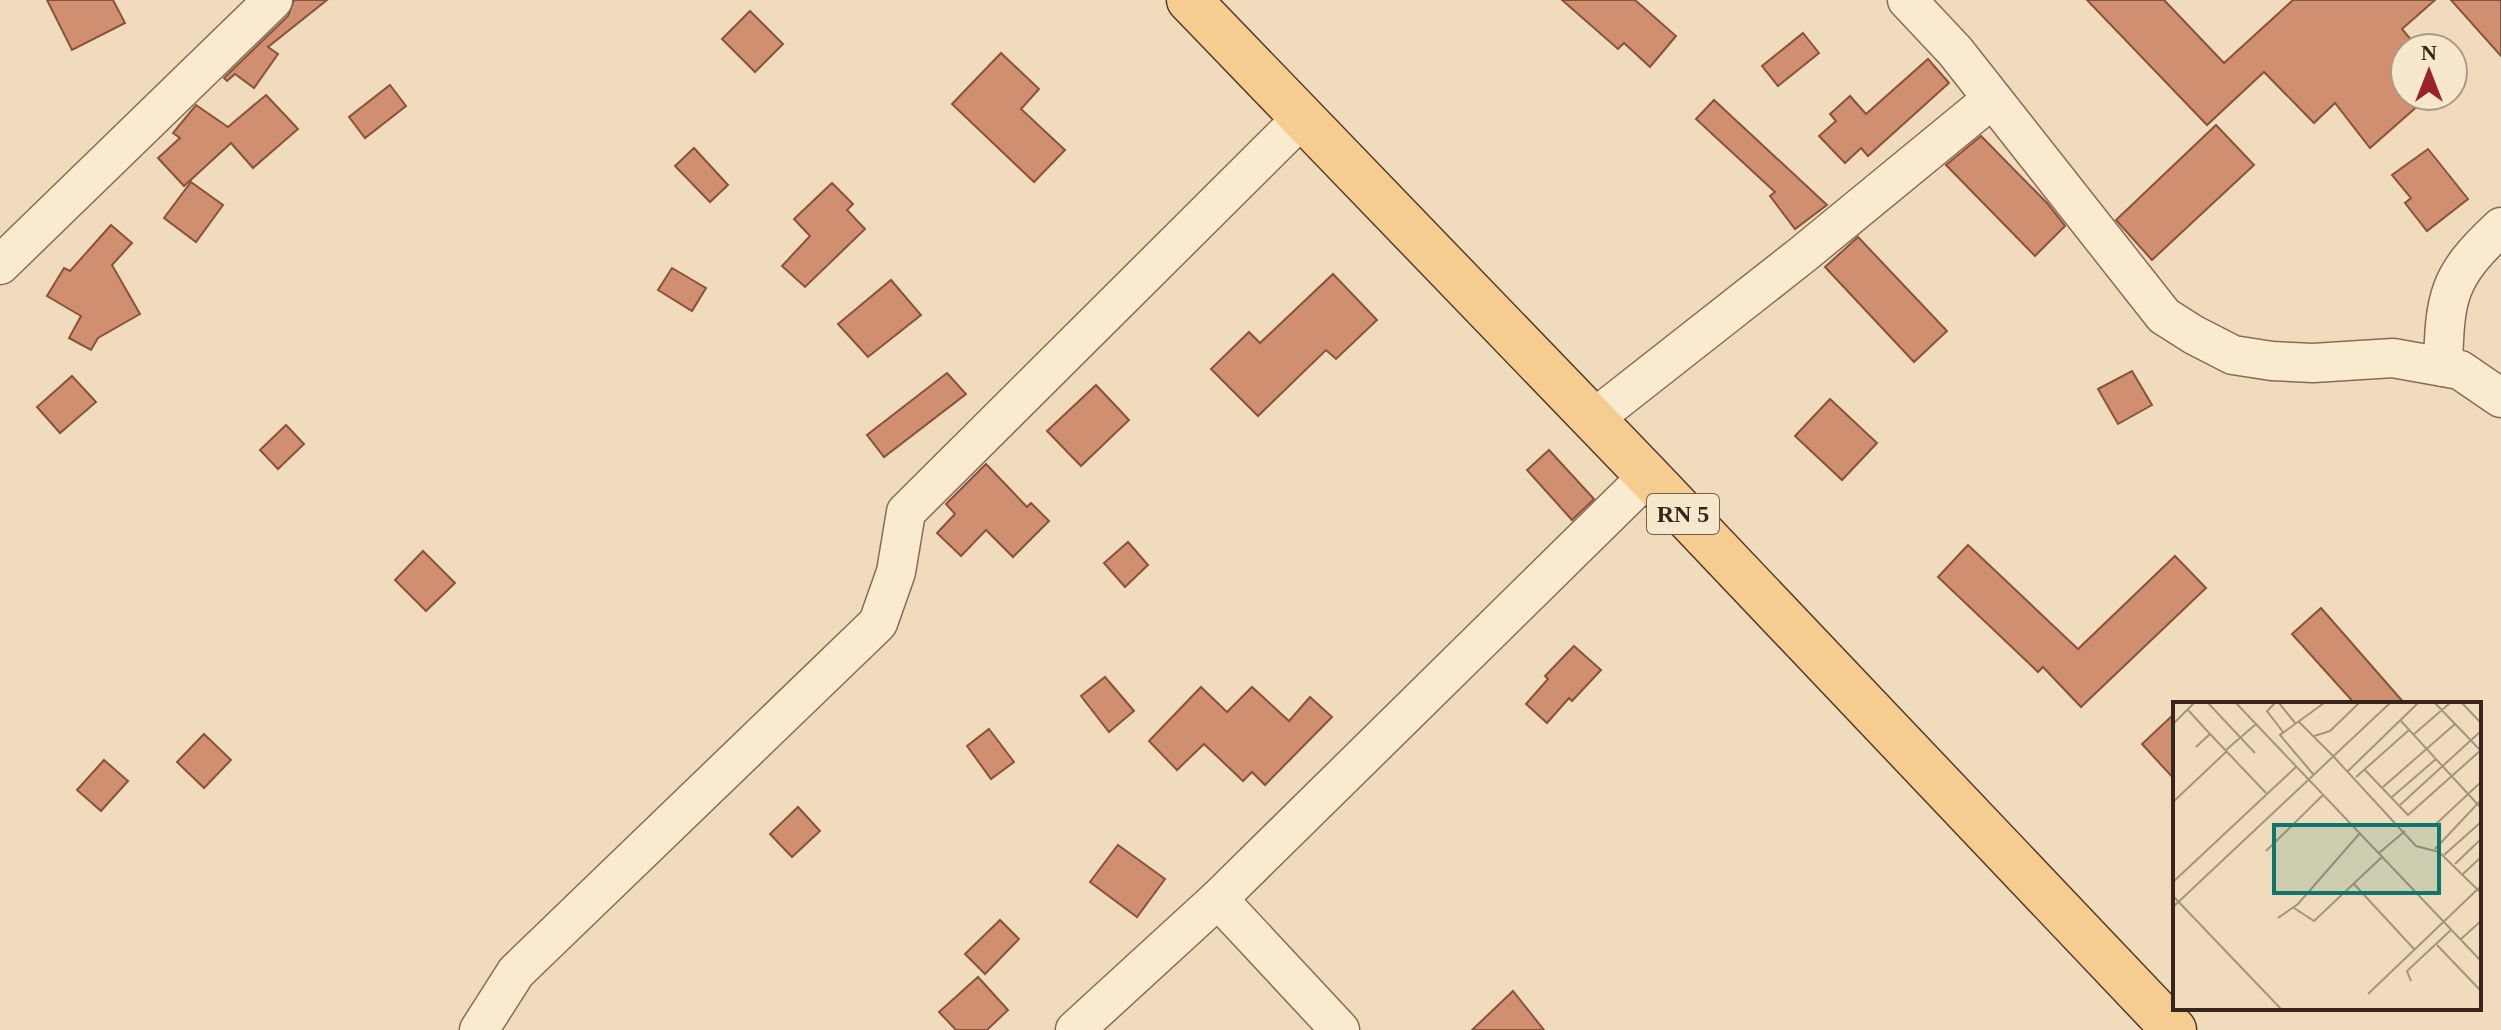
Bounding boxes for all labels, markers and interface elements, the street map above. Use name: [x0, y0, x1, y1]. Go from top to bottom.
north arrow: [2389, 32, 2469, 112]
text: N: [2421, 40, 2437, 65]
road number: RN 5: [1647, 494, 1719, 534]
inset map: [2173, 702, 2481, 1010]

